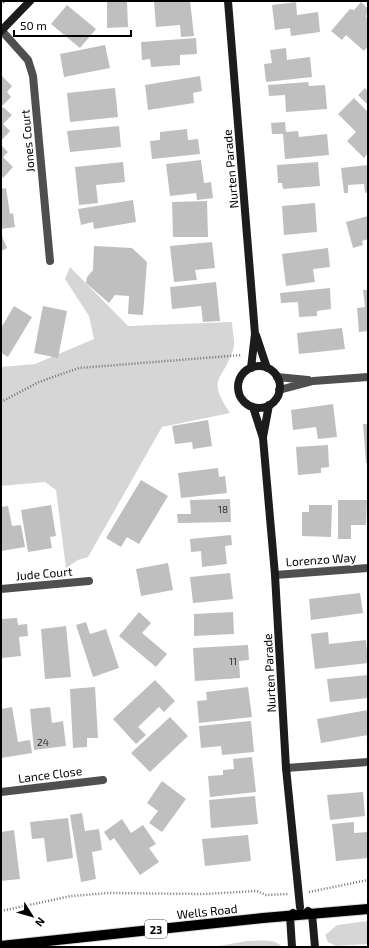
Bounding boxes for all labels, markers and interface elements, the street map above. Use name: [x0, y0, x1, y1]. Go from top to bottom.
scale bar: [14, 12, 131, 38]
text: 50 m: [20, 18, 47, 32]
street label: Jones Court: [17, 109, 37, 173]
street label: Nurten Parade: [220, 129, 240, 209]
house number: 18: [218, 503, 228, 515]
street label: Lorenzo Way: [285, 550, 357, 568]
street label: Jude Court: [15, 564, 73, 582]
street label: Nurten Parade: [260, 633, 278, 713]
house number: 11: [229, 655, 237, 667]
house number: 24: [37, 736, 49, 748]
street label: Lance Close: [17, 763, 83, 785]
north arrow: [12, 896, 52, 936]
street label: Wells Road: [176, 901, 238, 921]
text: N: [33, 915, 48, 929]
road number: 23: [145, 920, 167, 938]

